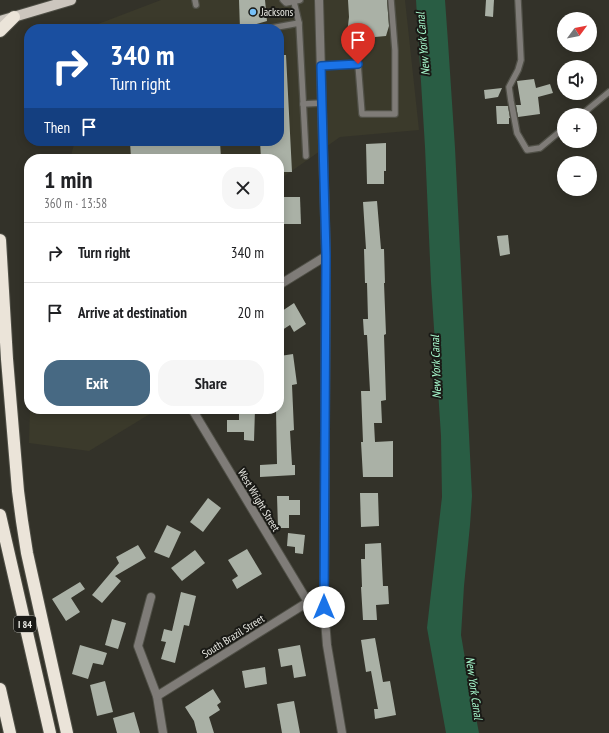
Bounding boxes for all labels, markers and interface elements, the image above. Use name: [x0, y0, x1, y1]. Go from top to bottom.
place label: Jacksons: [260, 5, 294, 19]
marker: Jacksons: [248, 7, 258, 17]
water label: New York Canal: [412, 11, 433, 76]
north arrow: [557, 12, 597, 52]
map controls: [557, 12, 597, 196]
pin: [341, 23, 375, 64]
icon: arrive: [347, 29, 369, 51]
text: 340 m: [110, 36, 174, 73]
icon: right: [44, 40, 96, 92]
button: sound: [557, 60, 597, 100]
text: Turn right: [110, 72, 170, 95]
button: +: [557, 108, 597, 148]
icon: arrive: [78, 116, 100, 138]
text: Then: [44, 118, 70, 137]
button: −: [557, 156, 597, 196]
text: 1 min: [44, 164, 92, 195]
button: close: [222, 167, 264, 209]
text: 360 m · 13:58: [44, 195, 107, 212]
icon: right: [44, 242, 66, 264]
text: Turn right: [78, 243, 130, 262]
text: 340 m: [231, 243, 264, 262]
icon: arrive: [44, 302, 66, 324]
text: Arrive at destination: [78, 303, 187, 322]
text: 20 m: [238, 303, 264, 322]
water label: New York Canal: [427, 334, 444, 399]
button: Exit: [44, 360, 150, 406]
button: Share: [158, 360, 264, 406]
street label: West Wright Street: [235, 466, 283, 534]
position arrow: [303, 586, 345, 628]
street label: South Brazil Street: [199, 611, 267, 661]
road number: I 84: [14, 616, 36, 632]
water label: New York Canal: [463, 655, 487, 722]

